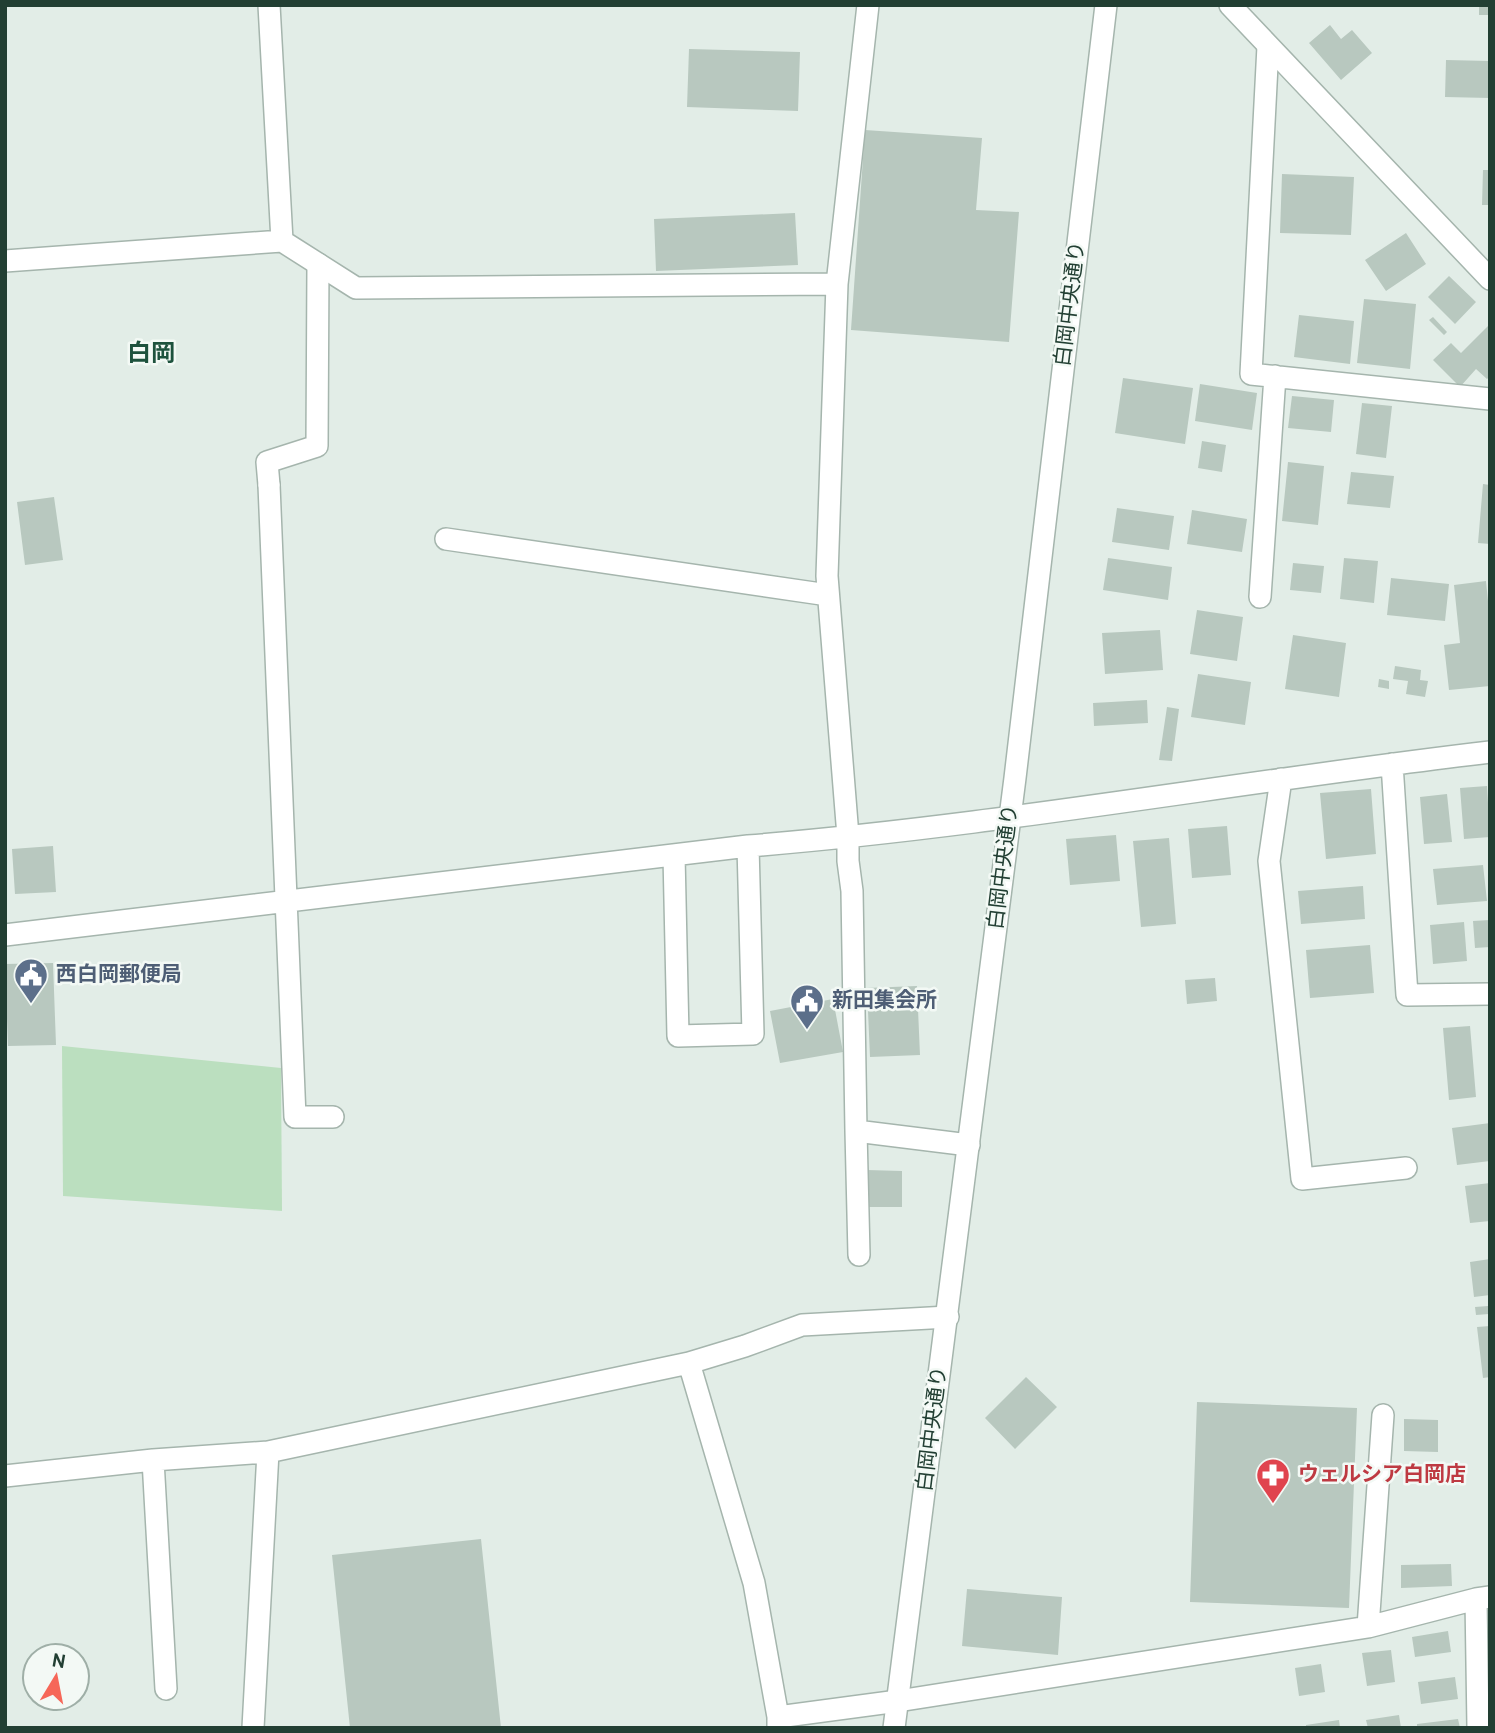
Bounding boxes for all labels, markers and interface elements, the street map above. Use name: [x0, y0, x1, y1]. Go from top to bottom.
street label: 白岡中央通り: [1050, 240, 1092, 368]
district label: 白岡: [127, 340, 175, 370]
street label: 白岡中央通り: [983, 803, 1025, 931]
public building icon: 西白岡郵便局: [12, 956, 50, 1005]
place label: 西白岡郵便局: [56, 962, 182, 989]
public building icon: 新田集会所: [788, 982, 826, 1031]
place label: 新田集会所: [832, 988, 937, 1015]
street label: 白岡中央通り: [912, 1365, 954, 1493]
pharmacy icon: ウェルシア白岡店: [1254, 1456, 1292, 1505]
place label: ウェルシア白岡店: [1298, 1462, 1466, 1489]
north arrow: [21, 1642, 91, 1712]
text: N: [50, 1649, 67, 1675]

